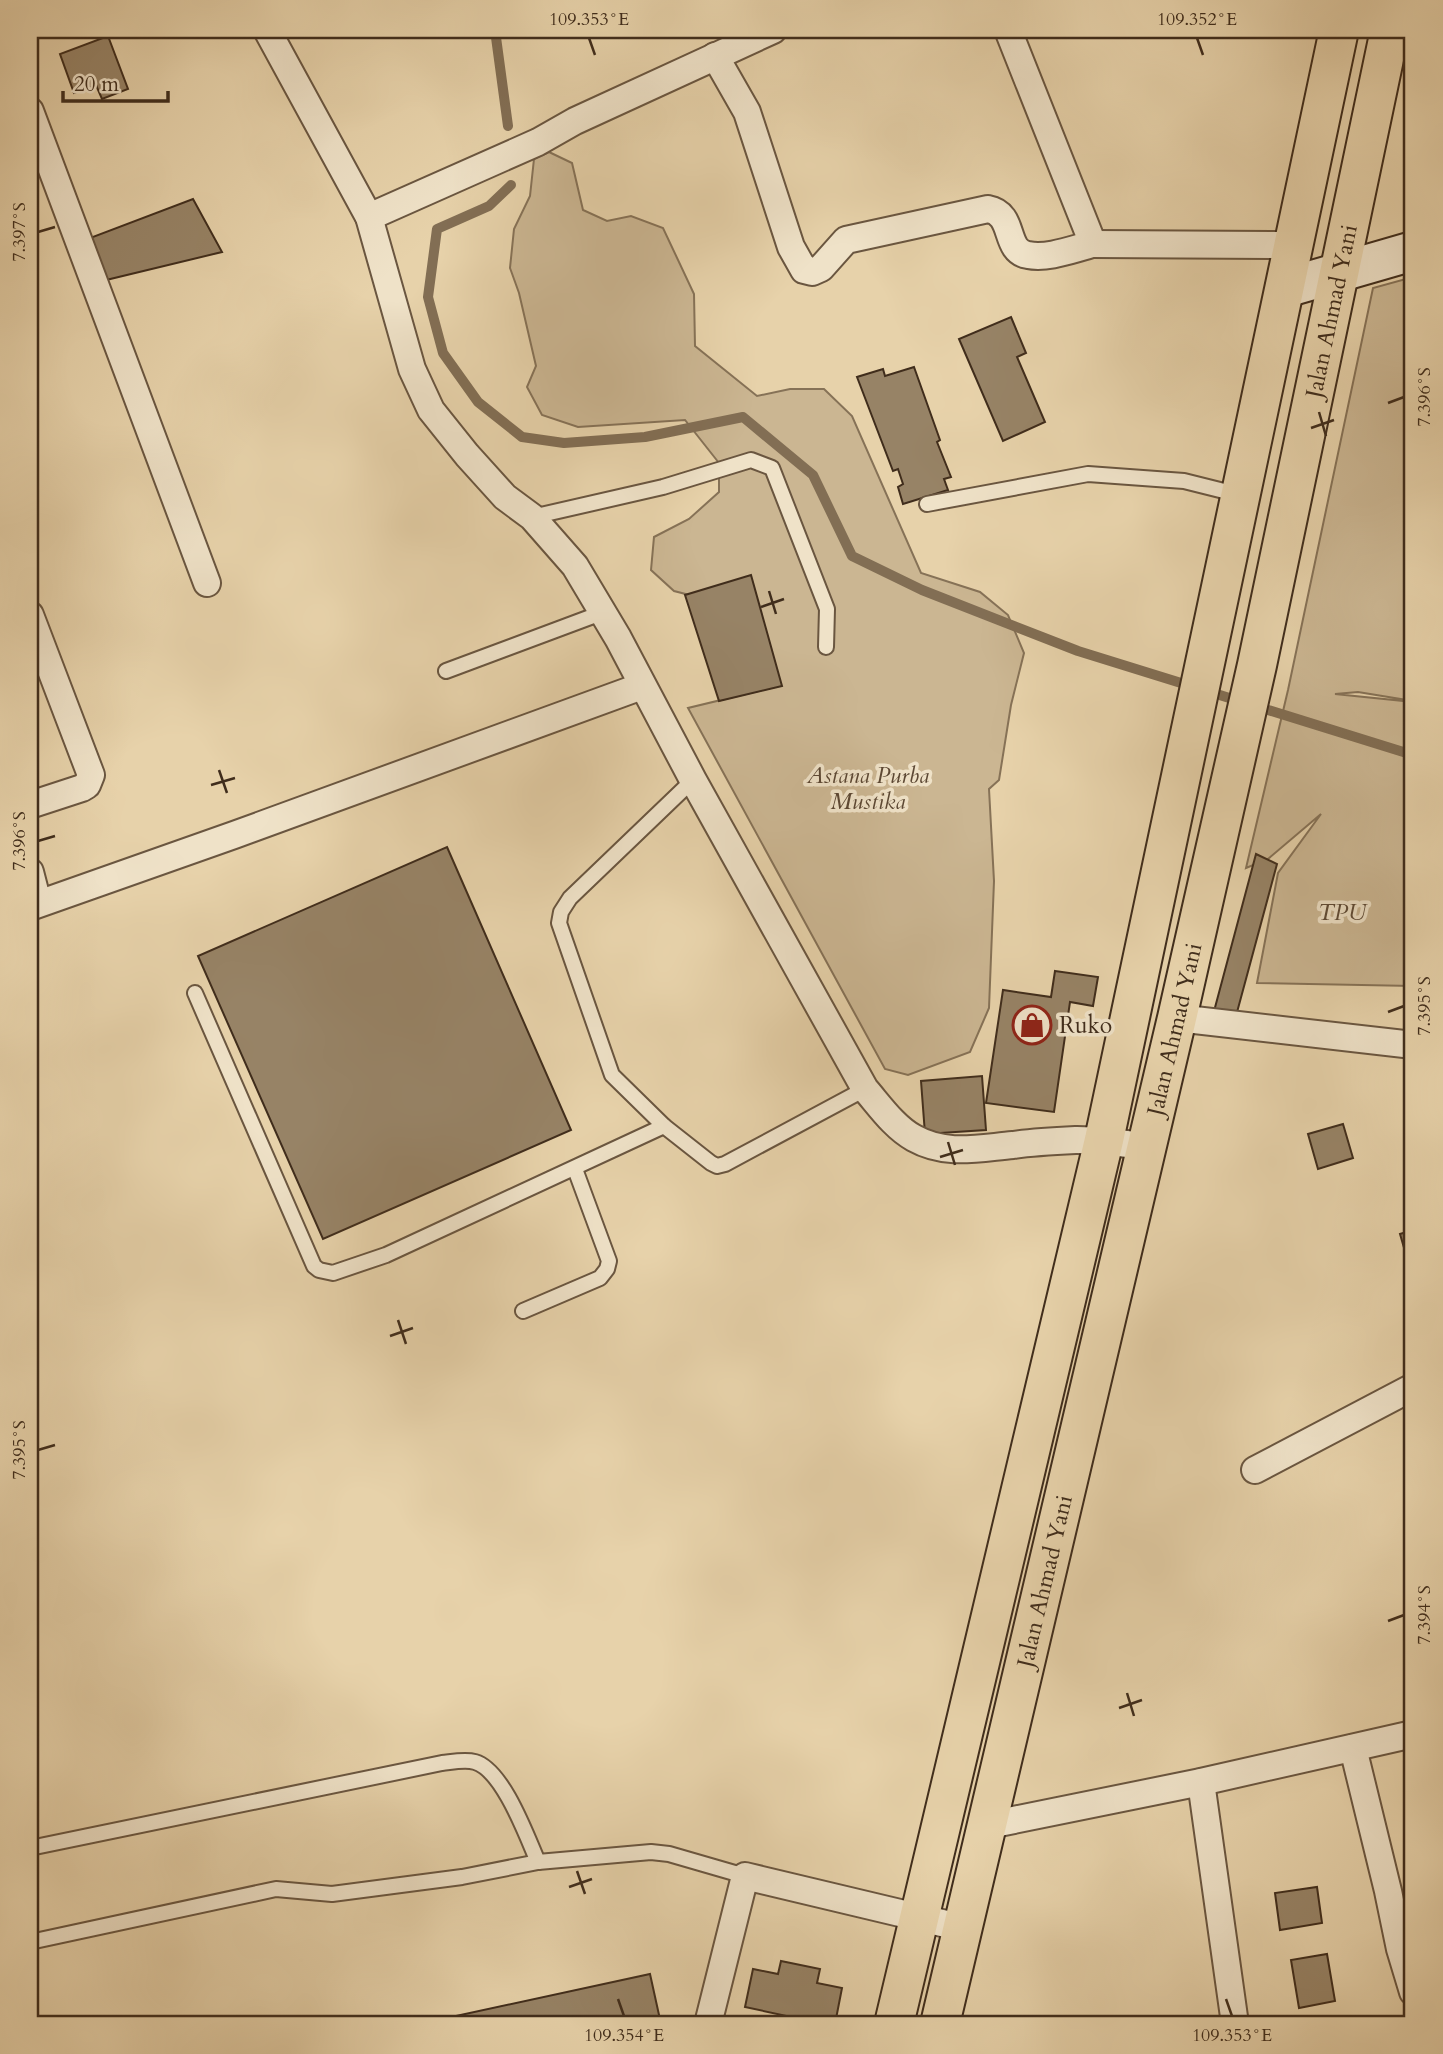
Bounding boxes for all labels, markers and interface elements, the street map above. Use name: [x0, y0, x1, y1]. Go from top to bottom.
text: 109.353°E: [549, 7, 629, 32]
text: 109.352°E: [1157, 7, 1237, 32]
scale bar: [63, 60, 168, 104]
text: 20 m: [74, 70, 119, 99]
text: 7.397°S: [7, 202, 32, 262]
street label: Jalan Ahmad Yani: [1298, 222, 1365, 404]
text: 7.396°S: [1412, 367, 1437, 427]
park label: Astana Purba Mustika: [806, 760, 929, 817]
text: 7.396°S: [7, 811, 32, 871]
park label: TPU: [1318, 897, 1368, 928]
street label: Jalan Ahmad Yani: [1139, 940, 1210, 1122]
text: 7.395°S: [1412, 976, 1437, 1036]
shop icon: Ruko: [1011, 1004, 1053, 1046]
place label: Ruko: [1059, 1010, 1112, 1041]
text: 7.395°S: [7, 1420, 32, 1480]
street label: Jalan Ahmad Yani: [1009, 1492, 1080, 1674]
text: 7.394°S: [1412, 1585, 1437, 1645]
text: 109.354°E: [584, 2023, 664, 2048]
text: 109.353°E: [1192, 2023, 1272, 2048]

